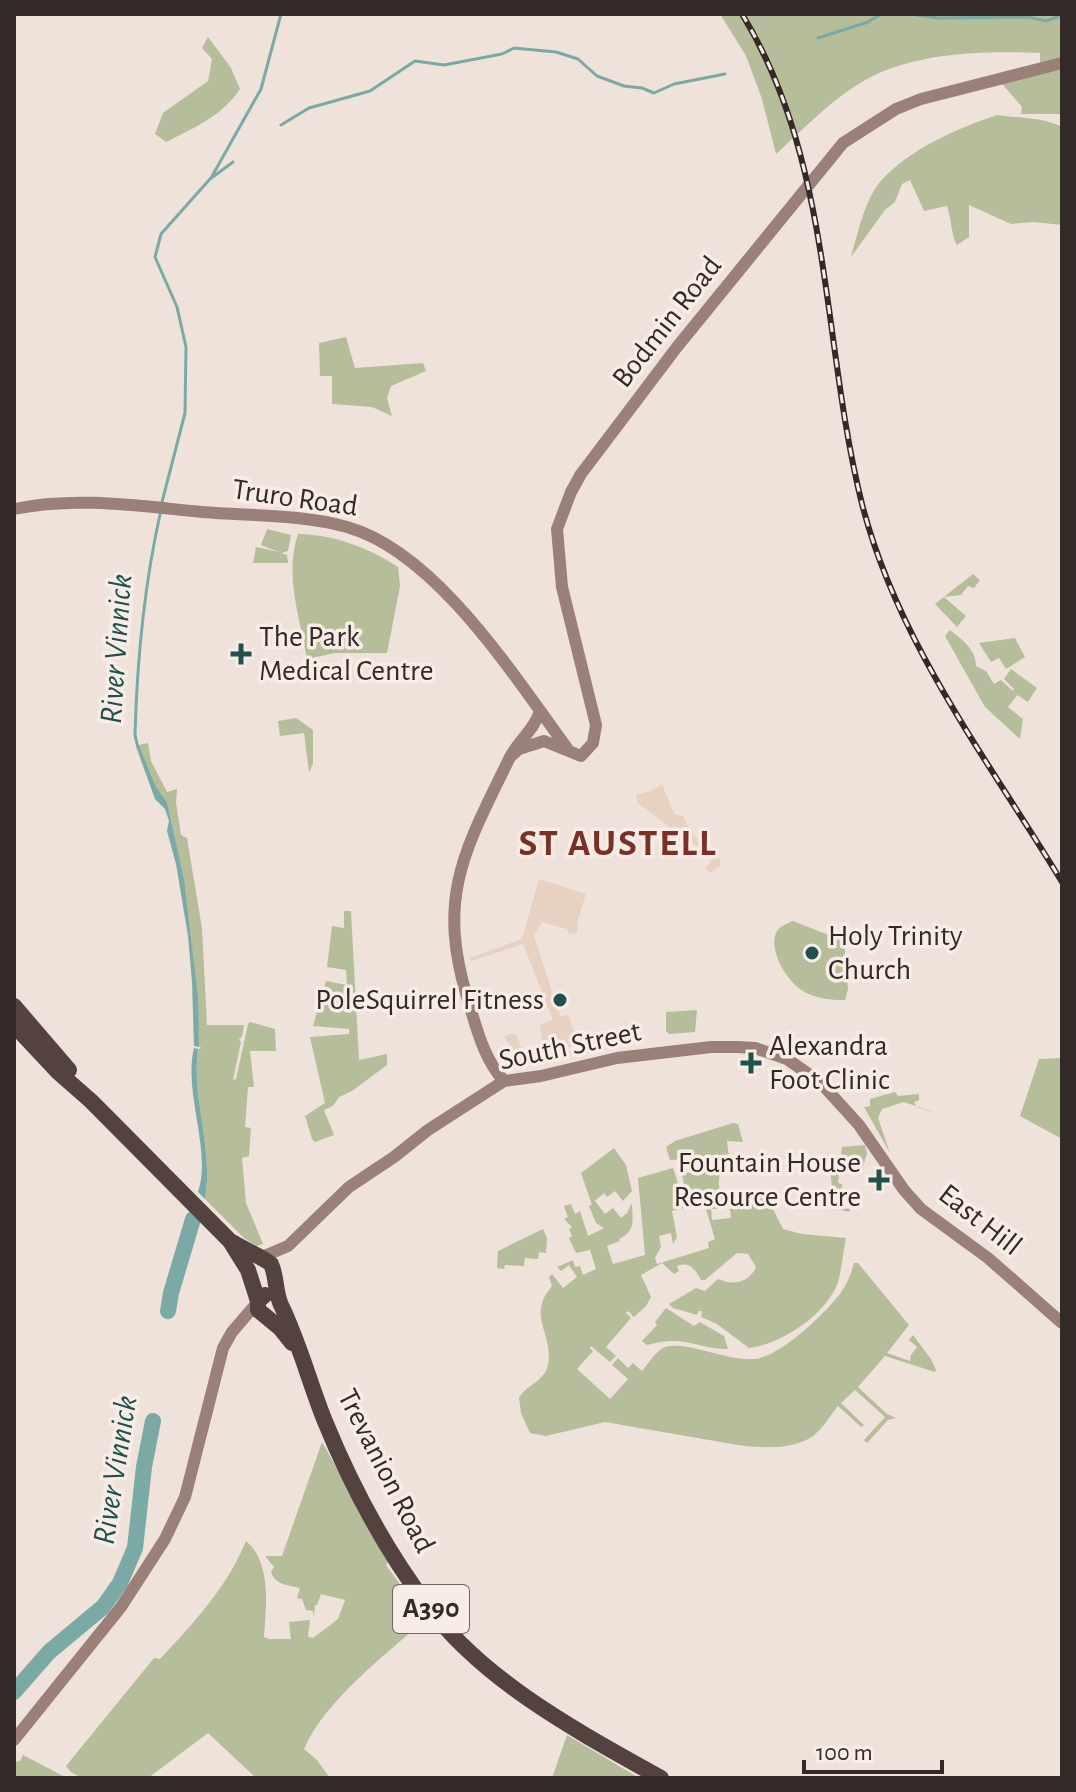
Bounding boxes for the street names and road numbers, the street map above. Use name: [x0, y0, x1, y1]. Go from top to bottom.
street label: Bodmin Road: [607, 251, 727, 393]
street label: Truro Road: [230, 474, 360, 522]
street label: South Street: [496, 1016, 644, 1076]
street label: East Hill: [933, 1179, 1027, 1261]
street label: Trevanion Road: [332, 1384, 440, 1558]
road number: A390: [393, 1585, 469, 1633]

